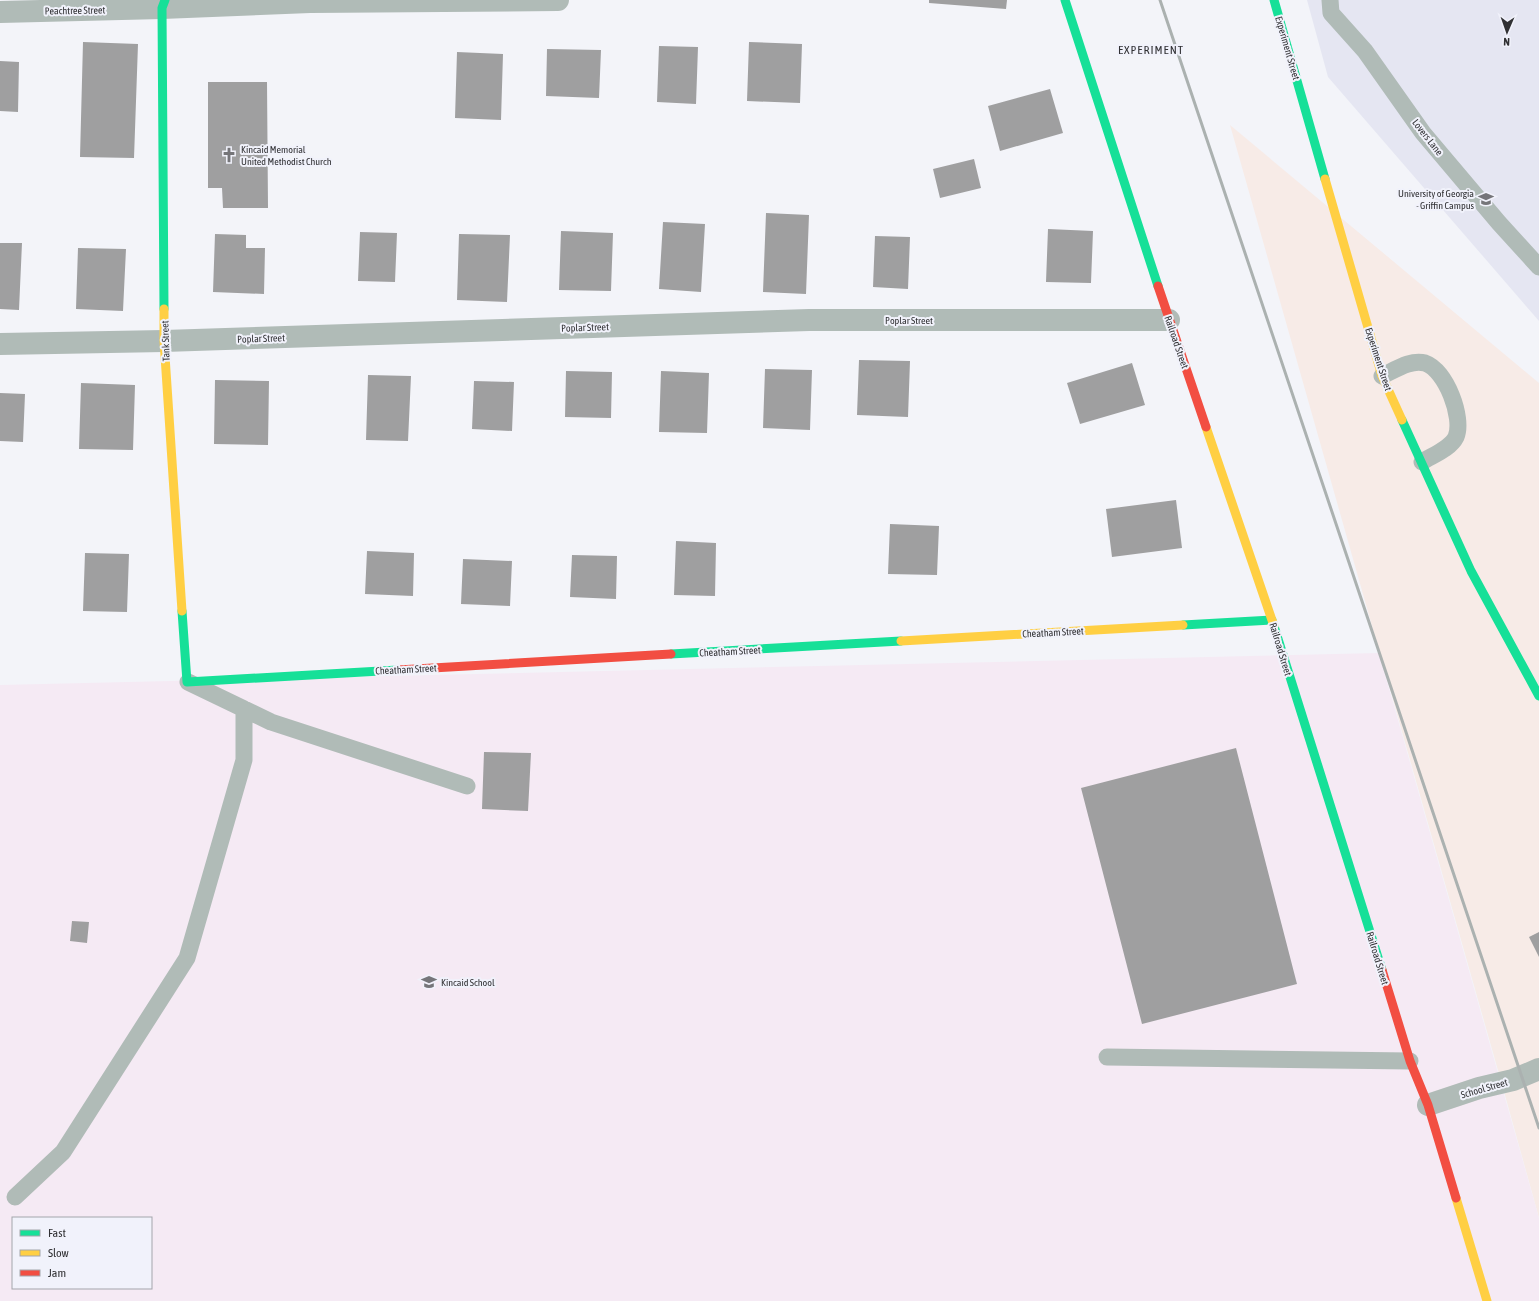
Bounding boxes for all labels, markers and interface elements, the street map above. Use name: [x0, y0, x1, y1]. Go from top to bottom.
street label: Peachtree Street: [45, 4, 106, 17]
north arrow: [1487, 12, 1527, 52]
street label: Experiment Street: [1273, 15, 1302, 81]
text: N: [1503, 36, 1510, 48]
district label: EXPERIMENT: [1118, 43, 1184, 57]
street label: Lovers Lane: [1410, 117, 1445, 158]
place label: Kincaid Memorial United Methodist Church: [241, 144, 332, 167]
church icon: Kincaid Memorial United Methodist Church: [220, 146, 238, 164]
place label: University of Georgia - Griffin Campus: [1398, 188, 1474, 211]
school or university icon: University of Georgia - Griffin Campus: [1477, 190, 1495, 208]
street label: Railroad Street: [1162, 314, 1191, 370]
street label: Poplar Street: [885, 315, 933, 326]
street label: Tank Street: [159, 320, 172, 362]
street label: Poplar Street: [561, 321, 609, 334]
street label: Experiment Street: [1363, 326, 1394, 392]
street label: Poplar Street: [237, 332, 285, 345]
street label: Railroad Street: [1267, 621, 1294, 677]
street label: Cheatham Street: [1022, 625, 1084, 640]
street label: Cheatham Street: [699, 644, 761, 659]
street label: Cheatham Street: [375, 662, 437, 677]
street label: Railroad Street: [1364, 930, 1391, 986]
school or university icon: Kincaid School: [420, 973, 438, 991]
place label: Kincaid School: [441, 977, 495, 988]
street label: School Street: [1459, 1077, 1509, 1100]
legend: [12, 1217, 152, 1289]
text: Fast: [48, 1226, 66, 1240]
text: Slow: [48, 1246, 69, 1260]
text: Jam: [48, 1266, 66, 1280]

